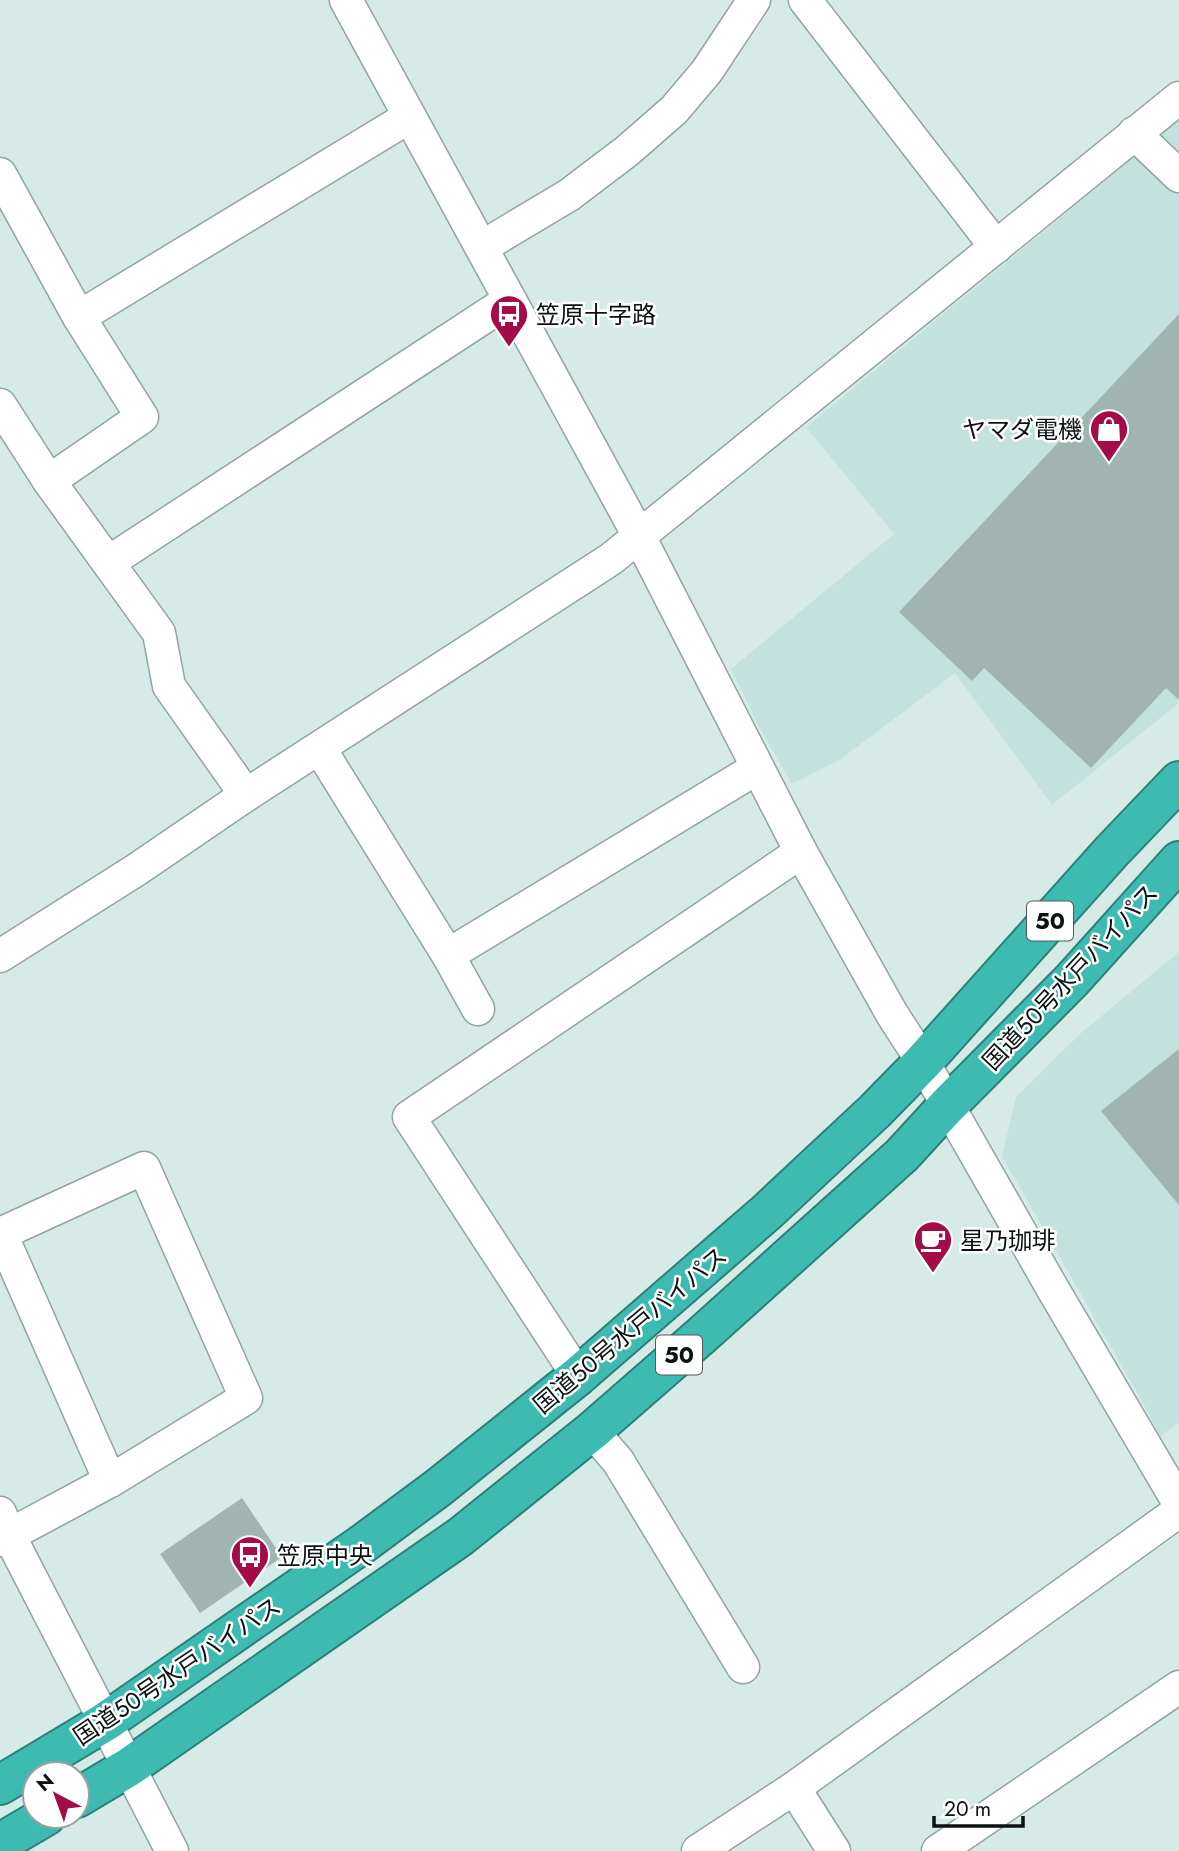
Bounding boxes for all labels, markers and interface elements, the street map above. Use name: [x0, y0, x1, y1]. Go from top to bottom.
bus stop icon: 笠原十字路: [488, 293, 530, 348]
place label: 笠原十字路: [536, 297, 656, 332]
shop icon: ヤマダ電機: [1088, 408, 1130, 463]
place label: ヤマダ電機: [962, 412, 1082, 447]
street label: 国道50号水戸バイパス: [974, 876, 1166, 1078]
road number: 50: [1027, 902, 1073, 940]
cafe icon: 星乃珈琲: [912, 1219, 954, 1274]
place label: 星乃珈琲: [960, 1223, 1056, 1258]
street label: 国道50号水戸バイパス: [527, 1241, 733, 1419]
road number: 50: [656, 1336, 702, 1374]
bus stop icon: 笠原中央: [229, 1534, 271, 1589]
place label: 笠原中央: [277, 1538, 373, 1573]
street label: 国道50号水戸バイパス: [66, 1588, 288, 1754]
north arrow: [21, 1760, 91, 1830]
text: N: [31, 1767, 60, 1798]
scale bar: [934, 1784, 1023, 1828]
text: 20 m: [944, 1794, 991, 1824]

